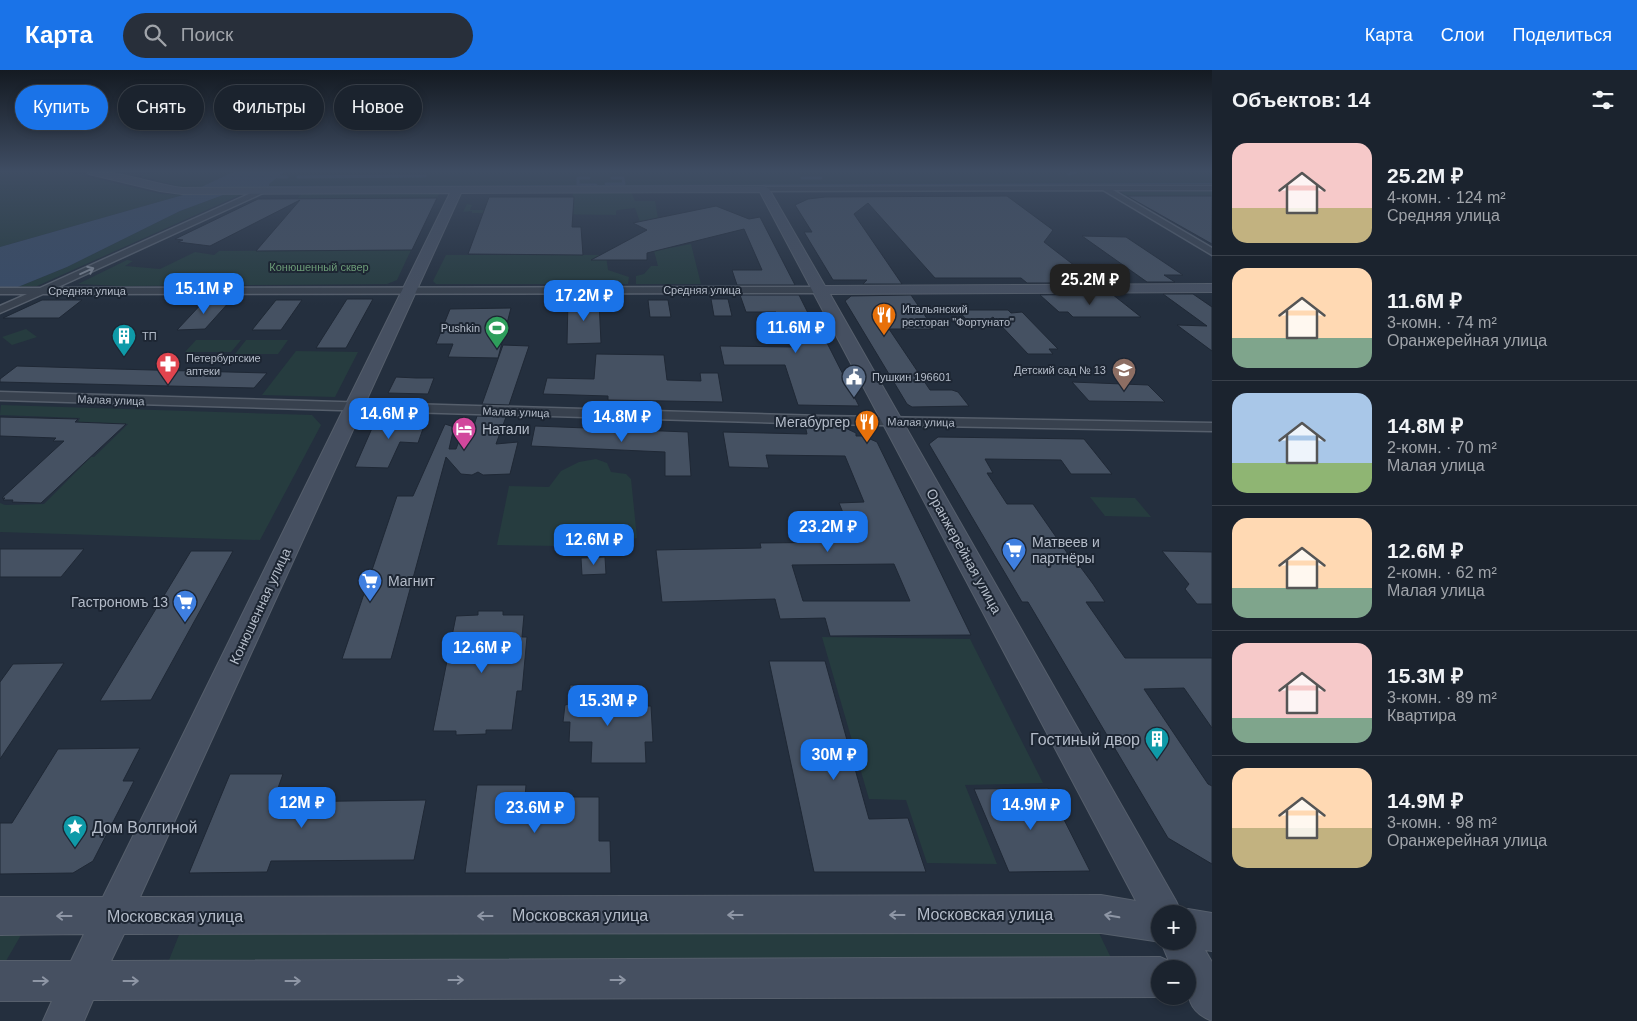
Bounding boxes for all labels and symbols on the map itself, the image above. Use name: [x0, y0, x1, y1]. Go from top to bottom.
park label: Конюшенный сквер: [269, 261, 369, 273]
pin: 25.2M ₽: [1044, 264, 1136, 306]
one-way arrow: [79, 266, 94, 276]
pin: 15.1M ₽: [158, 272, 250, 315]
pin: 17.2M ₽: [538, 280, 630, 322]
street label: Средняя улица: [663, 284, 742, 296]
street label: Средняя улица: [48, 285, 127, 297]
restaurant icon: Итальянский ресторан "Фортунато": [871, 302, 897, 336]
place label: Итальянский ресторан "Фортунато": [902, 303, 1014, 328]
pin: 11.6M ₽: [750, 312, 842, 354]
sports icon: Pushkin: [484, 315, 510, 349]
place label: Pushkin: [441, 322, 480, 334]
building icon: ТП: [111, 323, 137, 357]
place label: ТП: [142, 330, 157, 342]
pharmacy icon: Петербургские аптеки: [155, 351, 181, 385]
place label: Петербургские аптеки: [186, 352, 261, 377]
school or university icon: Детский сад № 13: [1111, 357, 1137, 391]
public building icon: Пушкин 196601: [841, 364, 867, 398]
place label: Детский сад № 13: [1014, 364, 1106, 376]
place label: Пушкин 196601: [872, 371, 951, 383]
street label: Малая улица: [77, 393, 146, 407]
pin: 14.6M ₽: [343, 398, 435, 440]
pin: 14.8M ₽: [576, 400, 668, 443]
street label: Малая улица: [482, 405, 551, 419]
restaurant icon: Мегабургер: [854, 409, 880, 443]
place label: Мегабургер: [775, 414, 850, 430]
street label: Малая улица: [887, 415, 956, 429]
hotel icon: Натали: [451, 416, 477, 450]
place label: Натали: [482, 421, 530, 437]
street label: Оранжерейная улица: [923, 486, 1005, 616]
pin: 23.2M ₽: [782, 510, 874, 553]
pin: 12.6M ₽: [548, 524, 640, 566]
place label: Матвеев и партнёры: [1032, 534, 1100, 566]
supermarket icon: Матвеев и партнёры: [1001, 537, 1027, 571]
street label: Конюшенная улица: [226, 545, 294, 667]
supermarket icon: Магнит: [357, 568, 383, 602]
place label: Магнит: [388, 573, 435, 589]
supermarket icon: Гастрономъ 13: [172, 589, 198, 623]
place label: Гастрономъ 13: [71, 594, 168, 610]
pin: 12.6M ₽: [436, 632, 528, 674]
pin: 15.3M ₽: [562, 684, 654, 727]
building icon: Гостиный двор: [1144, 726, 1170, 760]
place label: Гостиный двор: [1030, 731, 1140, 748]
pin: 30M ₽: [799, 738, 869, 781]
pin: 12M ₽: [267, 786, 337, 829]
pin: 14.9M ₽: [985, 788, 1077, 831]
pin: 23.6M ₽: [489, 792, 581, 834]
place icon: Дом Волгиной: [62, 814, 88, 848]
place label: Дом Волгиной: [92, 819, 197, 836]
street label: Московская улица: [917, 906, 1053, 923]
street label: Московская улица: [512, 907, 648, 924]
street label: Московская улица: [107, 908, 243, 925]
one-way arrow: [727, 910, 743, 920]
one-way arrow: [889, 910, 906, 920]
one-way arrow: [1104, 910, 1120, 920]
one-way arrow: [57, 911, 73, 921]
one-way arrow: [477, 911, 493, 921]
one-way arrow: [448, 975, 464, 985]
one-way arrow: [610, 975, 626, 985]
one-way arrow: [32, 976, 49, 986]
one-way arrow: [122, 976, 139, 986]
one-way arrow: [285, 976, 301, 986]

